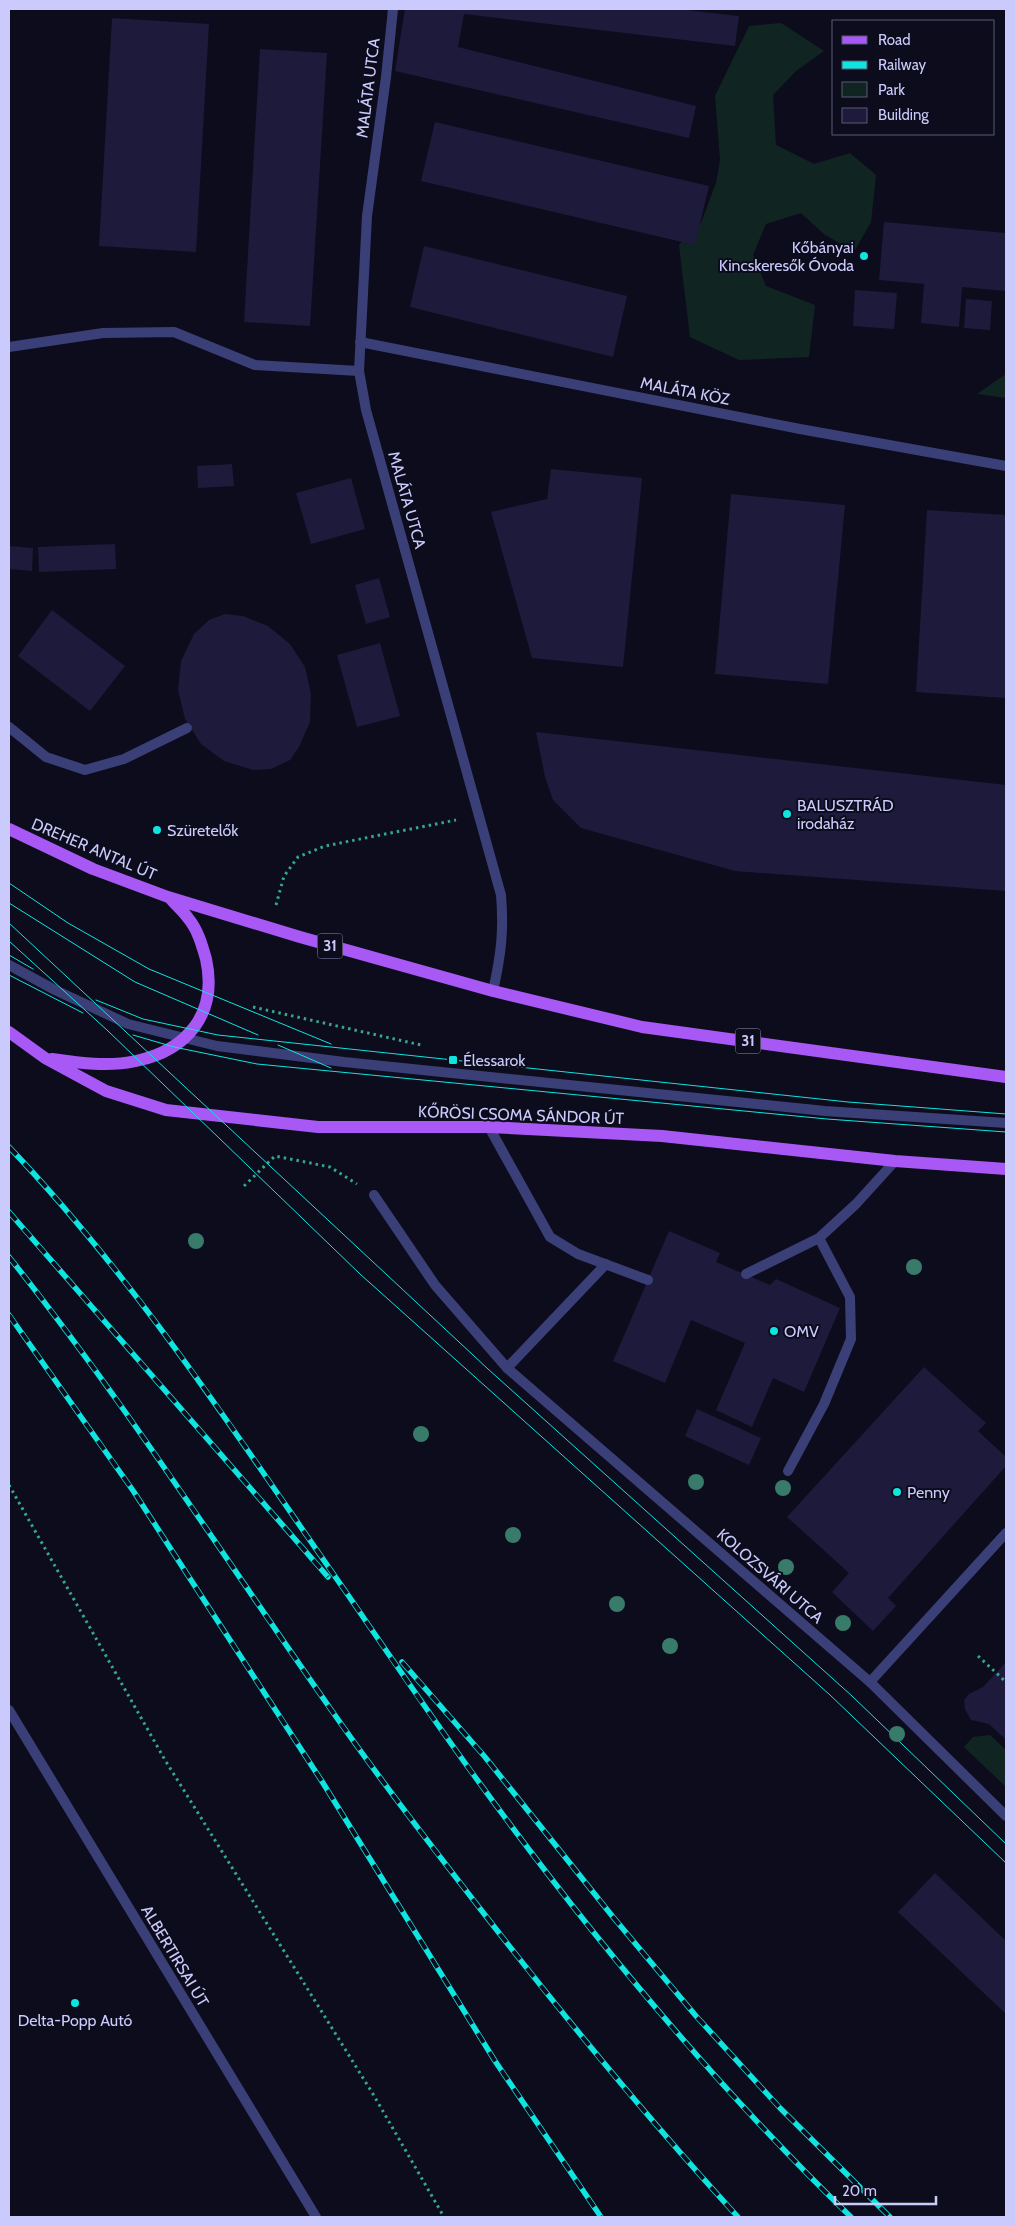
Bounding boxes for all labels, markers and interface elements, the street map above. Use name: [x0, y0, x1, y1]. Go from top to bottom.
legend: [832, 20, 995, 135]
text: Road: [878, 31, 911, 49]
street label: MALÁTA UTCA: [352, 37, 384, 139]
text: Railway: [878, 56, 927, 74]
text: Park: [878, 81, 905, 99]
text: Building: [878, 106, 929, 124]
place label: Kőbányai Kincskeresők Óvoda: [719, 238, 854, 275]
marker: Kőbányai Kincskeresők Óvoda: [858, 250, 870, 262]
street label: MALÁTA KÖZ: [639, 373, 731, 409]
street label: MALÁTA UTCA: [384, 449, 430, 551]
place label: BALUSZTRÁD irodaház: [797, 796, 894, 833]
marker: BALUSZTRÁD irodaház: [781, 808, 793, 820]
street label: DREHER ANTAL ÚT: [29, 814, 160, 884]
place label: Szüretelők: [167, 821, 239, 840]
marker: Szüretelők: [151, 824, 163, 836]
road number: 31: [318, 934, 342, 958]
road number: 31: [736, 1028, 760, 1054]
place label: Élessarok: [463, 1051, 526, 1070]
marker: Élessarok: [447, 1054, 459, 1066]
street label: KŐRÖSI CSOMA SÁNDOR ÚT: [418, 1102, 625, 1128]
place label: OMV: [784, 1322, 819, 1341]
marker: OMV: [768, 1325, 780, 1337]
place label: Penny: [907, 1483, 950, 1502]
marker: Penny: [891, 1486, 903, 1498]
street label: KOLOZSVÁRI UTCA: [713, 1525, 827, 1627]
street label: ALBERTIRSAI ÚT: [137, 1902, 213, 2011]
marker: Delta-Popp Autó: [69, 1997, 81, 2009]
place label: Delta-Popp Autó: [18, 2011, 133, 2030]
scale bar: [835, 2174, 936, 2206]
text: 20 m: [842, 2182, 877, 2200]

